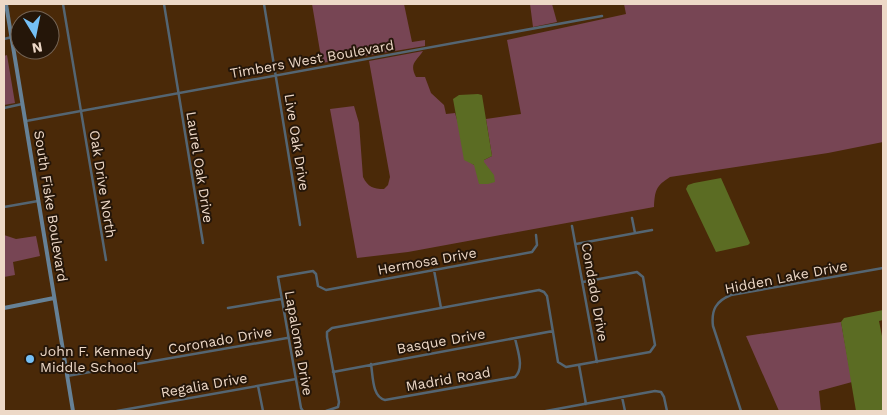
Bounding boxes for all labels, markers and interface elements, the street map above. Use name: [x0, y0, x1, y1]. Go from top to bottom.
north arrow: [10, 10, 60, 60]
street label: Timbers West Boulevard: [229, 37, 395, 81]
text: N: [31, 39, 44, 57]
street label: Live Oak Drive: [281, 92, 313, 192]
street label: Laurel Oak Drive: [183, 110, 217, 224]
street label: South Fiske Boulevard: [31, 129, 71, 283]
street label: Oak Drive North: [87, 129, 119, 239]
street label: Condado Drive: [578, 241, 612, 343]
street label: Hermosa Drive: [376, 244, 478, 278]
street label: Hidden Lake Drive: [723, 257, 849, 297]
street label: Lapaloma Drive: [282, 289, 316, 397]
street label: Coronado Drive: [167, 323, 273, 357]
street label: Basque Drive: [396, 325, 486, 357]
place label: John F. Kennedy Middle School: [40, 343, 153, 375]
marker: John F. Kennedy Middle School: [24, 353, 36, 365]
street label: Madrid Road: [404, 364, 492, 394]
street label: Regalia Drive: [159, 370, 249, 400]

